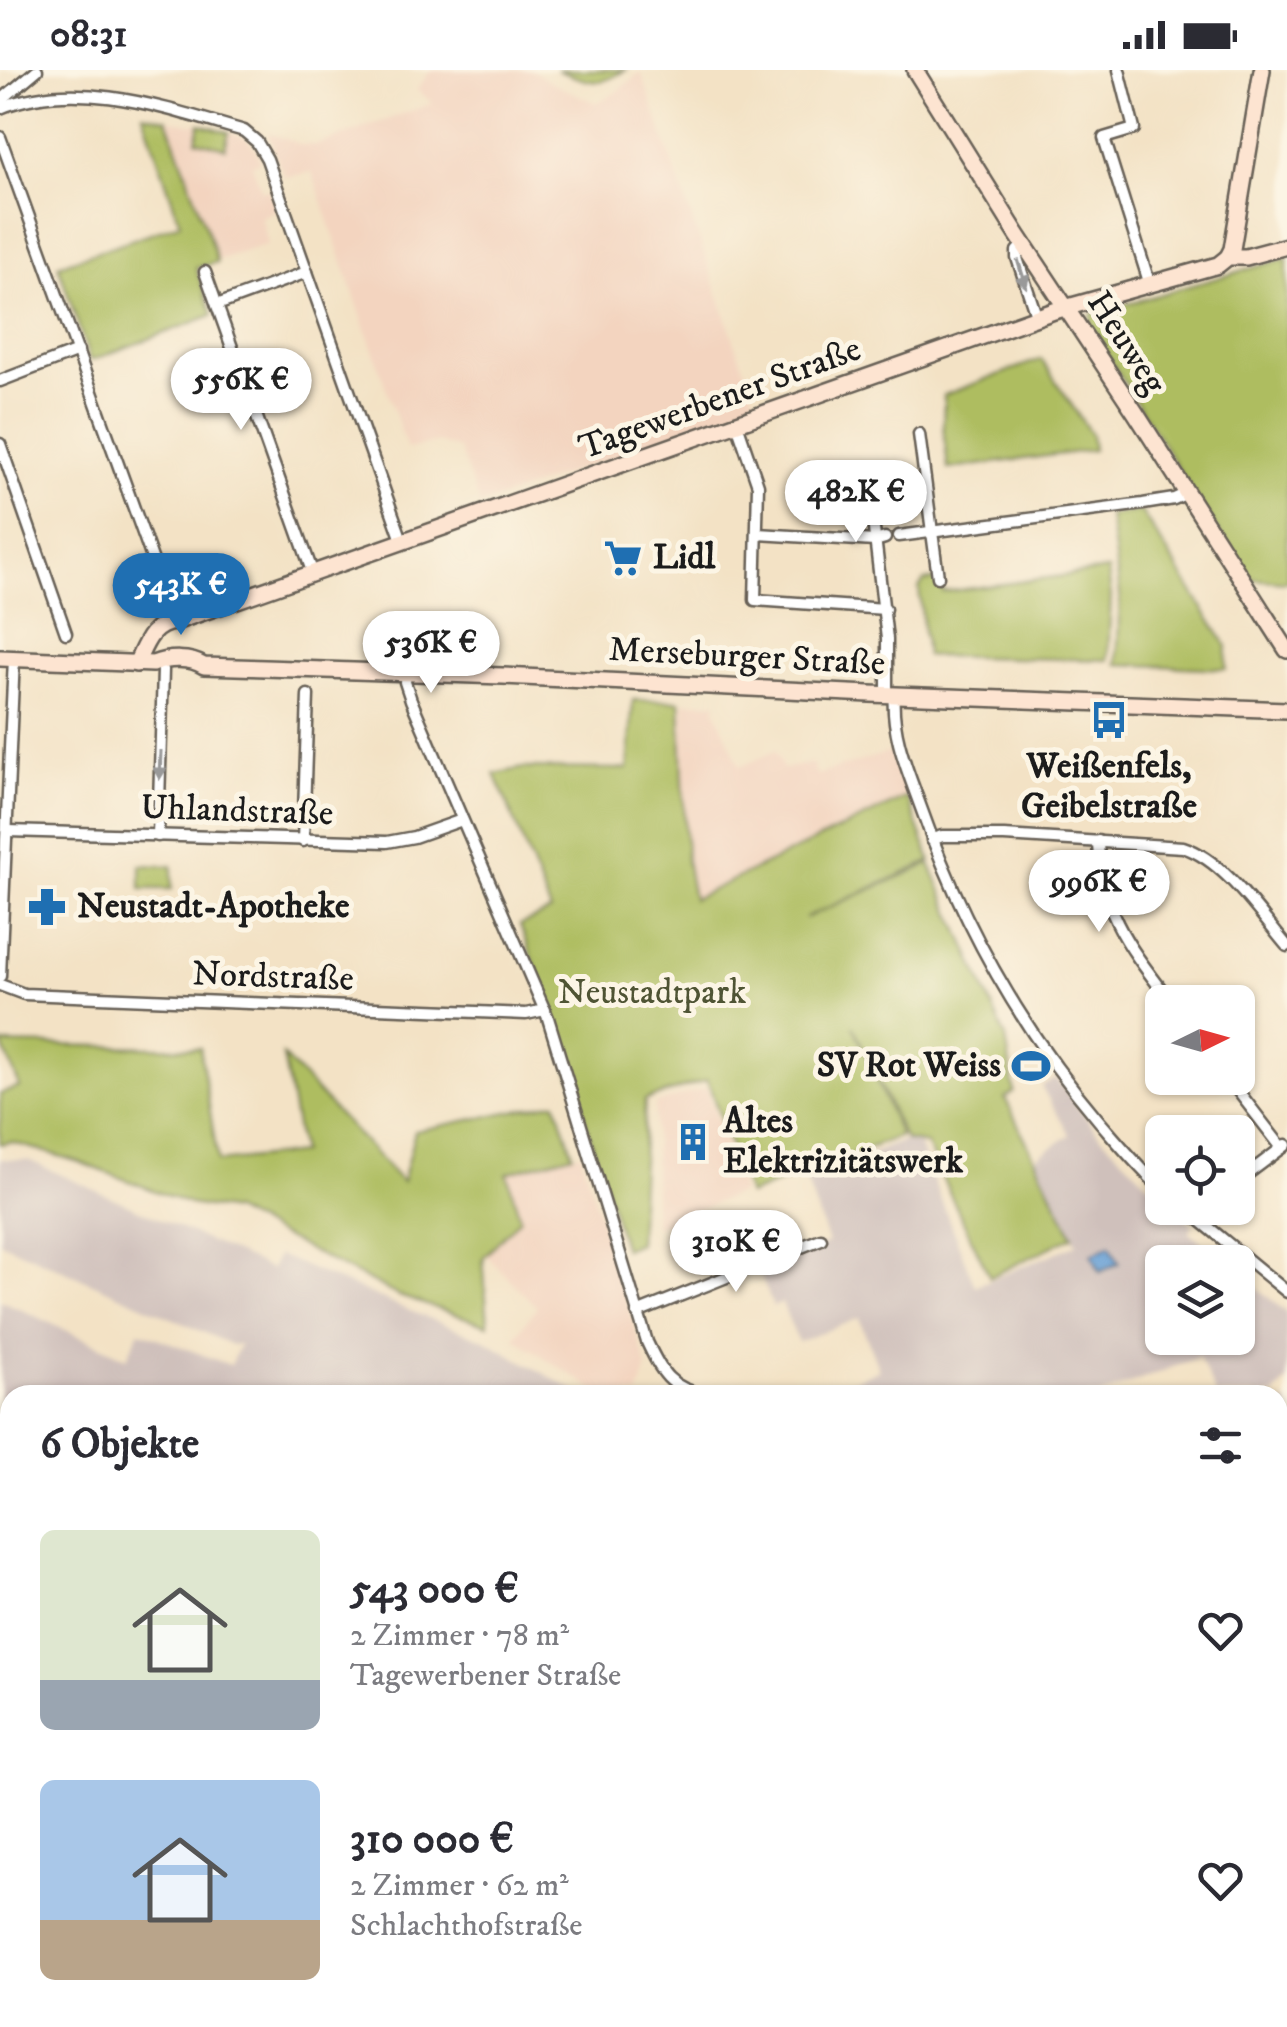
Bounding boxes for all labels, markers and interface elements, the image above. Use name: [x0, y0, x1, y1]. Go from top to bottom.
text: 08:31: [50, 11, 128, 59]
one-way arrow: [1016, 259, 1031, 289]
street label: Heuweg: [1076, 283, 1176, 404]
street label: Tagewerbener Straße: [573, 328, 867, 470]
pin: 556K €: [160, 348, 322, 433]
text: 556K €: [193, 360, 289, 400]
pin: 482K €: [775, 460, 937, 545]
text: 482K €: [807, 472, 905, 512]
place label: Lidl: [653, 536, 716, 580]
supermarket icon: Lidl: [602, 537, 644, 579]
pin: 543K €: [100, 553, 262, 638]
text: 543K €: [135, 565, 227, 605]
pin: 536K €: [350, 611, 512, 696]
text: 536K €: [385, 623, 477, 663]
street label: Merseburger Straße: [608, 628, 886, 686]
bus stop icon: Weißenfels, Geibelstraße: [1088, 699, 1130, 741]
place label: Weißenfels, Geibelstraße: [1021, 745, 1197, 829]
one-way arrow: [152, 749, 168, 781]
street label: Uhlandstraße: [140, 786, 334, 836]
pin: 996K €: [1018, 850, 1180, 935]
text: 996K €: [1051, 862, 1147, 902]
place label: Neustadt-Apotheke: [77, 885, 350, 929]
pharmacy icon: Neustadt-Apotheke: [26, 886, 68, 928]
street label: Nordstraße: [191, 952, 355, 1002]
park label: Neustadtpark: [558, 971, 746, 1015]
north arrow: [1145, 985, 1255, 1095]
map controls: [1145, 985, 1255, 1355]
place label: SV Rot Weiss: [817, 1044, 1001, 1088]
sports icon: SV Rot Weiss: [1010, 1045, 1052, 1087]
place label: Altes Elektrizitätswerk: [722, 1100, 964, 1184]
button: locate: [1145, 1115, 1255, 1225]
building icon: Altes Elektrizitätswerk: [672, 1121, 714, 1163]
pin: 310K €: [655, 1210, 817, 1295]
text: 310K €: [692, 1222, 780, 1262]
button: layers: [1145, 1245, 1255, 1355]
icon: filters: [1193, 1418, 1248, 1473]
text: 6 Objekte: [40, 1419, 199, 1471]
text: 543 000 €: [350, 1564, 519, 1616]
icon: home: [120, 1570, 240, 1690]
icon: heart: [1193, 1603, 1248, 1658]
text: 2 Zimmer · 78 m²: [350, 1616, 569, 1656]
text: Tagewerbener Straße: [350, 1656, 621, 1696]
text: 310 000 €: [350, 1814, 514, 1866]
icon: home: [120, 1820, 240, 1940]
icon: heart: [1193, 1853, 1248, 1908]
text: 2 Zimmer · 62 m²: [350, 1866, 569, 1906]
text: Schlachthofstraße: [350, 1906, 583, 1946]

